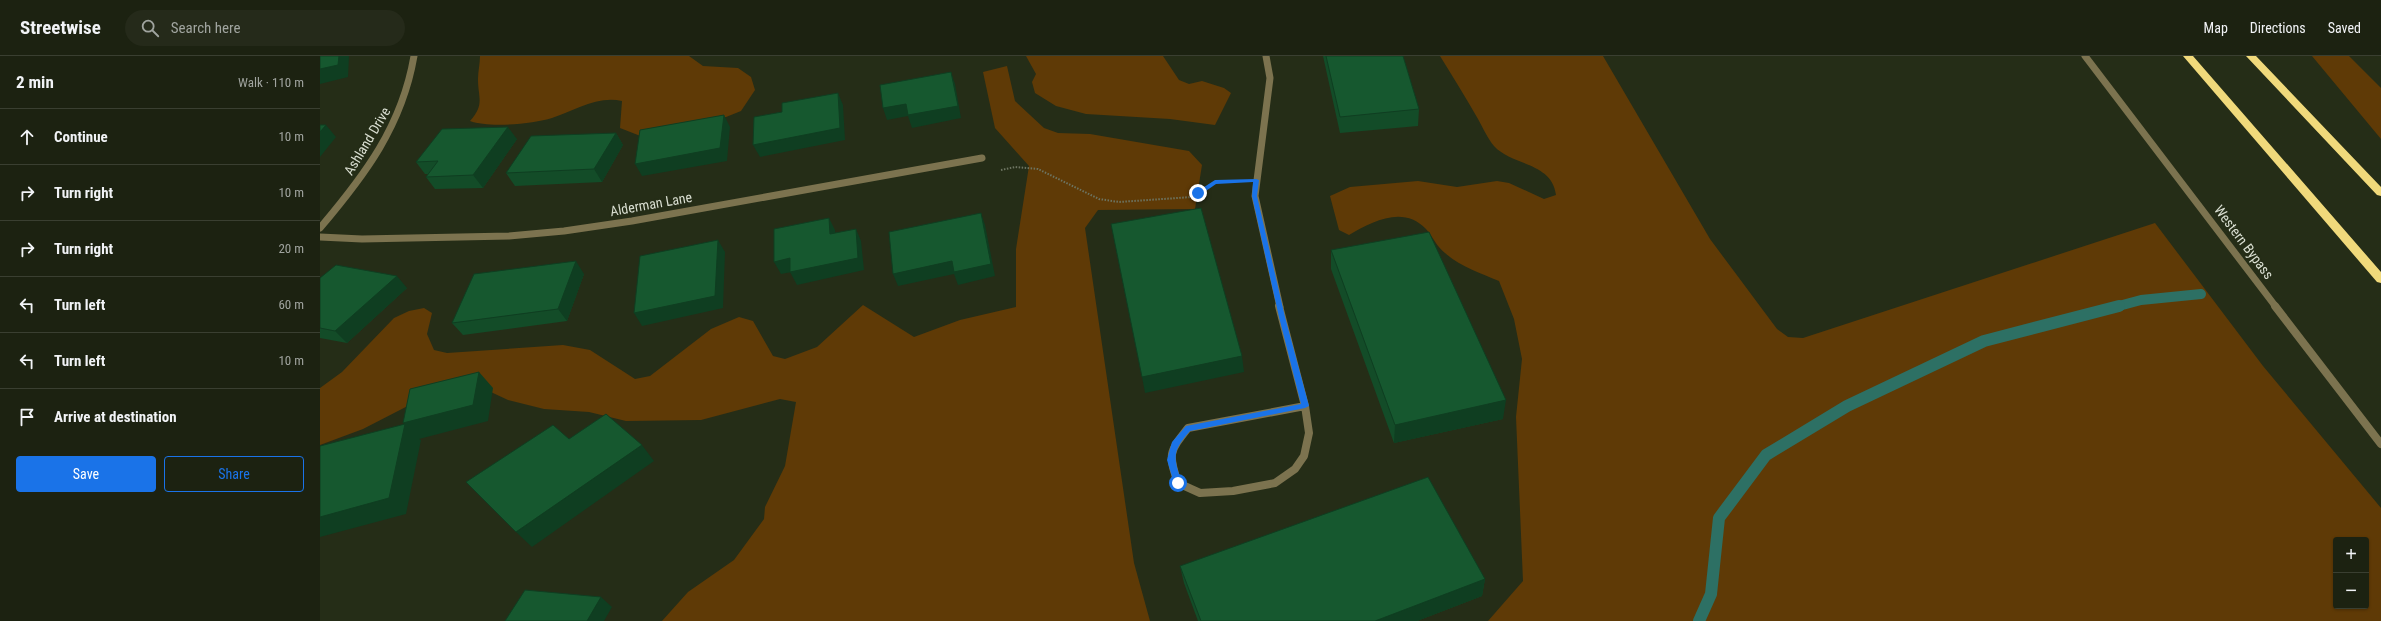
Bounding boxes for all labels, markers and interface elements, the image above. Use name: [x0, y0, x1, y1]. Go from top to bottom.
search box: [125, 10, 405, 46]
text: Streetwise: [20, 16, 101, 39]
icon: search: [139, 17, 161, 39]
text: Search here: [171, 19, 241, 37]
text: Map: [2204, 20, 2228, 36]
text: Directions: [2250, 20, 2306, 36]
text: Saved: [2328, 20, 2361, 36]
text: 2 min: [16, 72, 54, 92]
text: Walk · 110 m: [238, 75, 304, 90]
street label: Ashland Drive: [341, 104, 394, 178]
icon: ahead: [16, 126, 38, 148]
text: Continue: [54, 128, 108, 146]
text: 10 m: [278, 129, 304, 144]
icon: right: [16, 182, 38, 204]
text: Turn right: [54, 184, 113, 202]
route end: [1189, 184, 1207, 202]
text: 10 m: [278, 185, 304, 200]
street label: Alderman Lane: [609, 189, 694, 219]
street label: Western Bypass: [2211, 202, 2277, 282]
icon: right: [16, 238, 38, 260]
text: Turn right: [54, 240, 113, 258]
text: 20 m: [278, 241, 304, 256]
icon: left: [16, 294, 38, 316]
text: Turn left: [54, 296, 105, 314]
text: 60 m: [278, 297, 304, 312]
icon: left: [16, 350, 38, 372]
text: Turn left: [54, 352, 105, 370]
text: 10 m: [278, 353, 304, 368]
icon: arrive: [16, 406, 38, 428]
text: Arrive at destination: [54, 408, 177, 426]
button: Save: [16, 456, 156, 492]
button: Share: [164, 456, 304, 492]
route start: [1169, 474, 1187, 492]
map controls: [2333, 537, 2369, 609]
button: +: [2333, 537, 2369, 573]
button: −: [2333, 573, 2369, 609]

